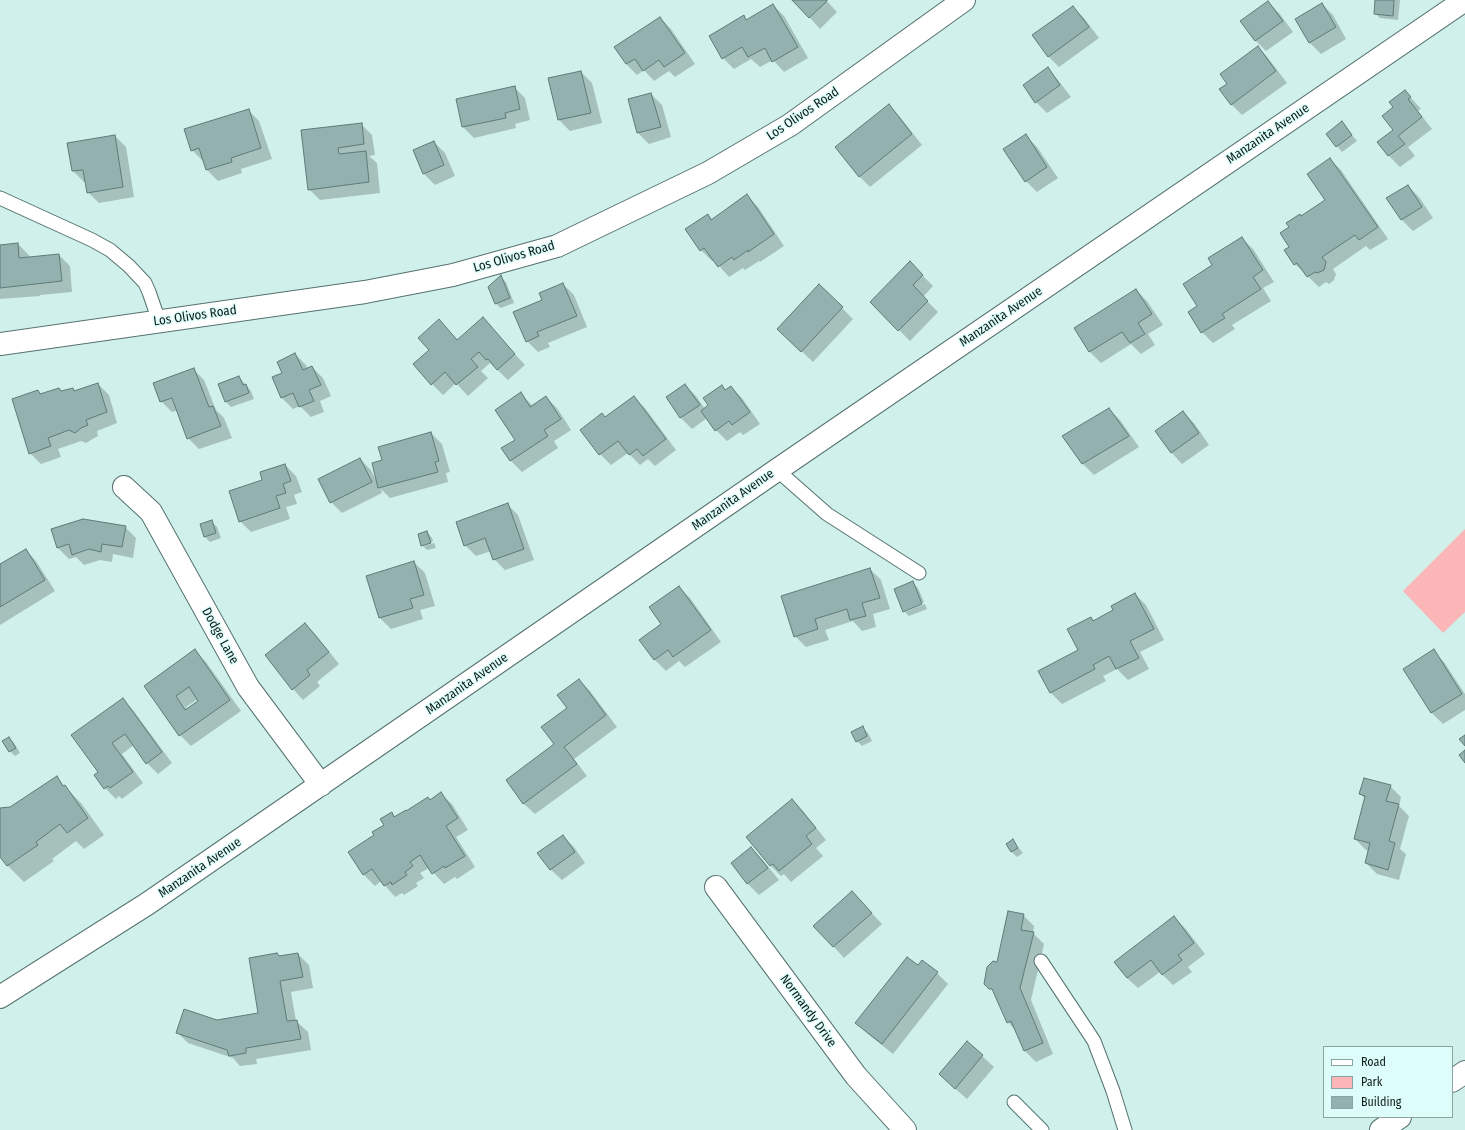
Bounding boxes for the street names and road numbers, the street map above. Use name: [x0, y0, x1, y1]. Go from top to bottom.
street label: Los Olivos Road: [764, 84, 842, 144]
street label: Manzanita Avenue: [1224, 101, 1312, 167]
street label: Los Olivos Road: [472, 238, 556, 276]
street label: Manzanita Avenue: [957, 284, 1045, 350]
street label: Los Olivos Road: [152, 302, 238, 330]
street label: Manzanita Avenue: [689, 466, 777, 534]
street label: Dodge Lane: [198, 605, 242, 667]
street label: Manzanita Avenue: [423, 650, 511, 718]
street label: Manzanita Avenue: [156, 835, 244, 901]
street label: Normandy Drive: [776, 972, 840, 1050]

